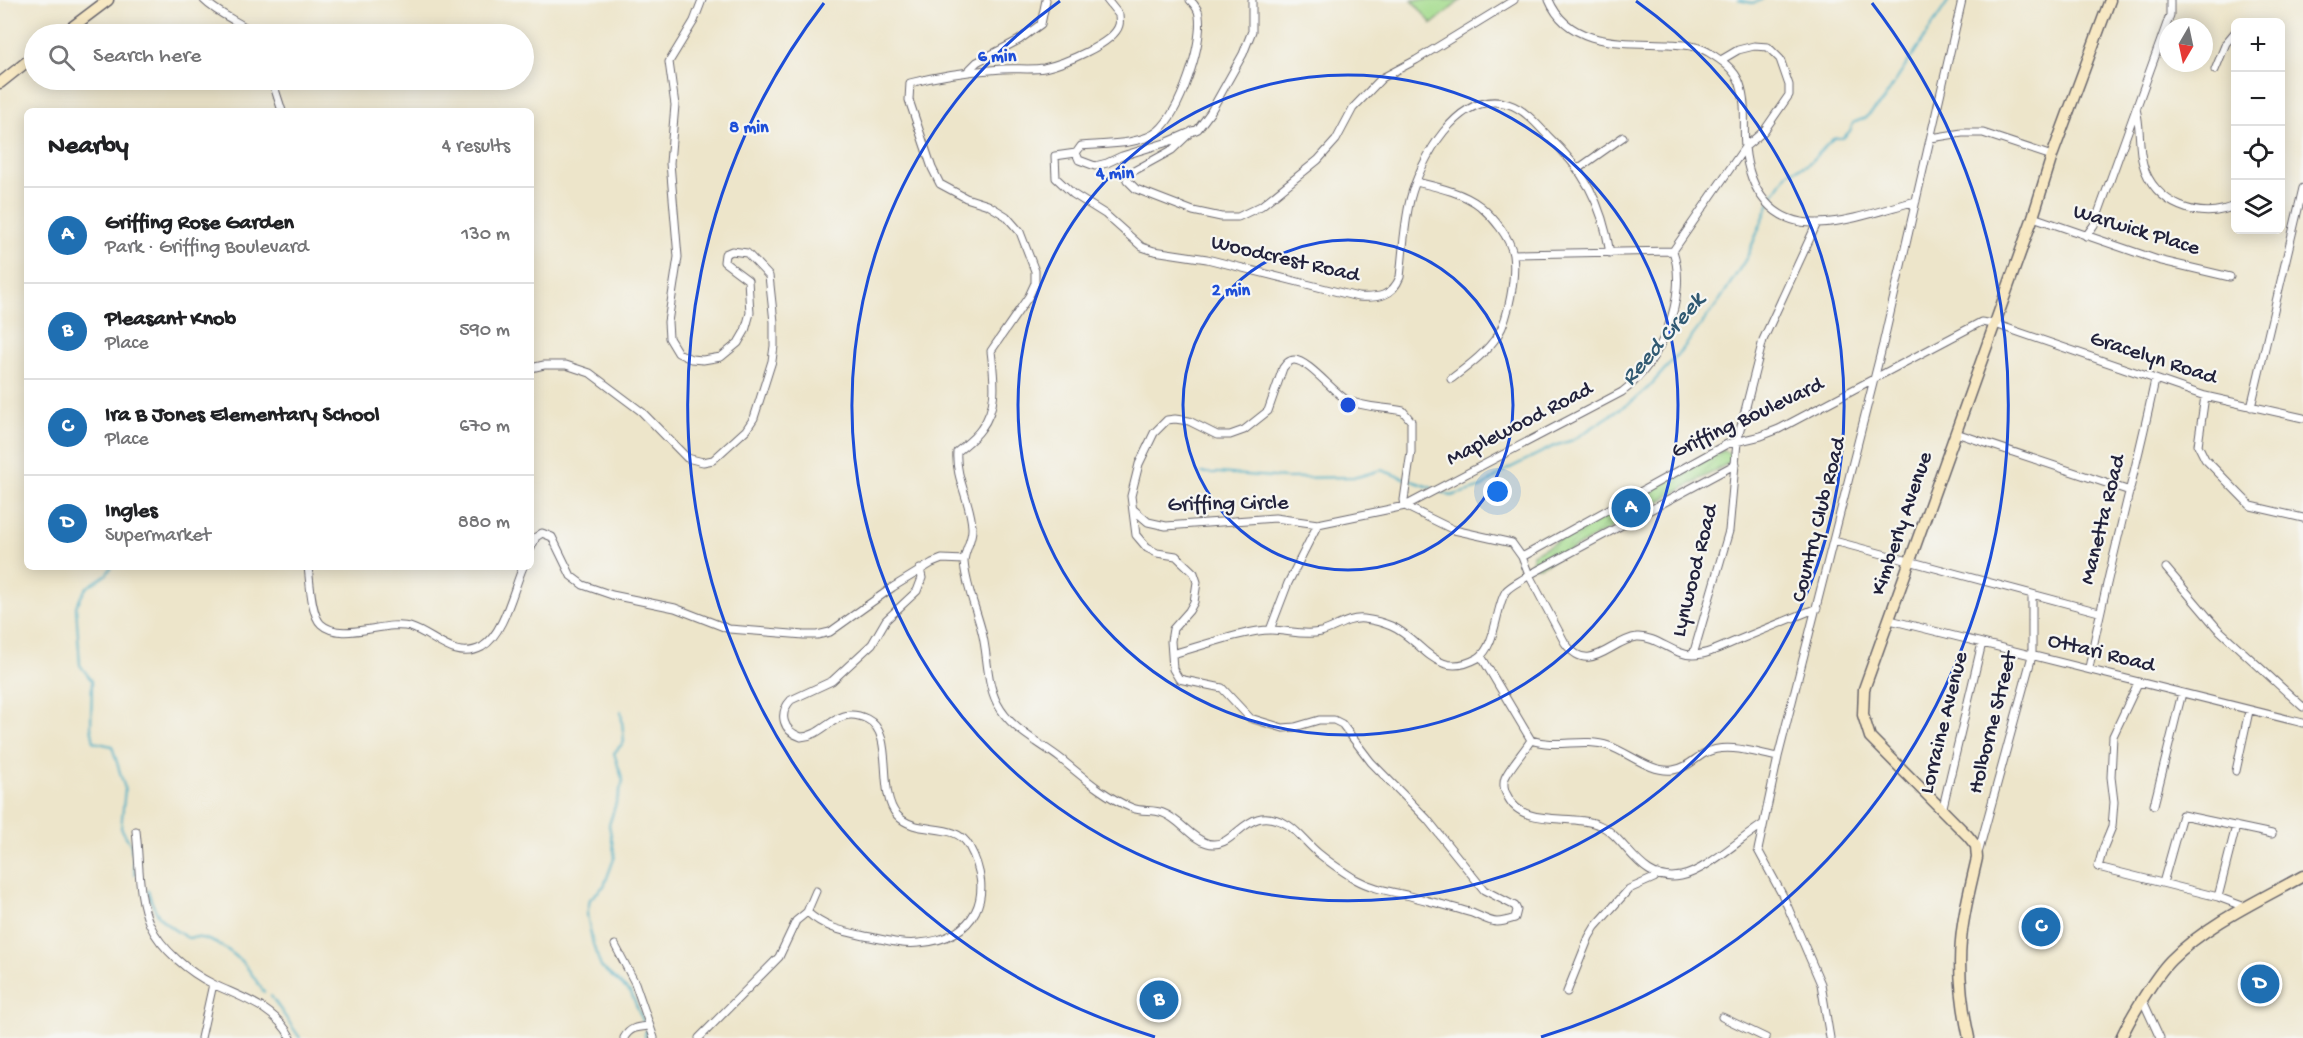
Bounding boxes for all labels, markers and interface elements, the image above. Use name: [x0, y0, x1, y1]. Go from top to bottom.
north arrow: [2159, 18, 2213, 72]
map controls: [2231, 18, 2285, 234]
button: +: [2231, 18, 2285, 72]
search box: [24, 24, 534, 90]
icon: search: [45, 41, 78, 74]
text: Search here: [93, 44, 201, 70]
text: 6 min: [978, 47, 1017, 68]
button: −: [2231, 72, 2285, 126]
text: 8 min: [729, 118, 769, 139]
button: locate: [2231, 126, 2285, 180]
text: Nearby: [48, 132, 129, 163]
text: 4 results: [442, 136, 510, 159]
text: 4 min: [1095, 164, 1134, 185]
button: layers: [2231, 180, 2285, 234]
street label: Warwick Place: [2070, 199, 2203, 263]
text: Griffing Rose Garden: [105, 211, 294, 237]
text: A: [62, 224, 73, 247]
text: 130 m: [461, 224, 510, 247]
street label: Woodcrest Road: [1208, 230, 1364, 290]
text: Park · Griffing Boulevard: [105, 237, 309, 260]
text: 2 min: [1212, 281, 1251, 302]
water label: Reed Creek: [1616, 286, 1714, 393]
text: Pleasant Knob: [105, 307, 236, 333]
text: B: [62, 320, 73, 343]
text: 590 m: [459, 320, 510, 343]
street label: Gracelyn Road: [2086, 326, 2222, 392]
text: Place: [105, 333, 149, 356]
street label: Griffing Boulevard: [1668, 372, 1830, 466]
street label: Maplewood Road: [1443, 376, 1599, 473]
centre of rings: [1338, 395, 1358, 415]
text: Ira B Jones Elementary School: [105, 403, 380, 429]
text: C: [62, 416, 73, 439]
text: 670 m: [459, 416, 510, 439]
text: Place: [105, 429, 149, 452]
street label: Country Club Road: [1787, 433, 1854, 605]
street label: Kimberly Avenue: [1866, 448, 1940, 599]
street label: Manetta Road: [2075, 450, 2133, 588]
your location: [1483, 477, 1512, 506]
pin: A: [1612, 486, 1650, 530]
street label: Griffing Circle: [1167, 491, 1289, 519]
text: Ingles: [105, 499, 158, 525]
street label: Lynwood Road: [1667, 500, 1725, 640]
text: D: [61, 512, 74, 535]
text: 880 m: [458, 512, 510, 535]
text: Supermarket: [105, 525, 211, 548]
street label: Ottari Road: [2045, 628, 2159, 680]
street label: Holborne Street: [1964, 647, 2025, 797]
street label: Lorraine Avenue: [1915, 649, 1975, 797]
pin: C: [2022, 904, 2060, 950]
pin: D: [2240, 962, 2280, 1006]
pin: B: [1140, 978, 1178, 1022]

